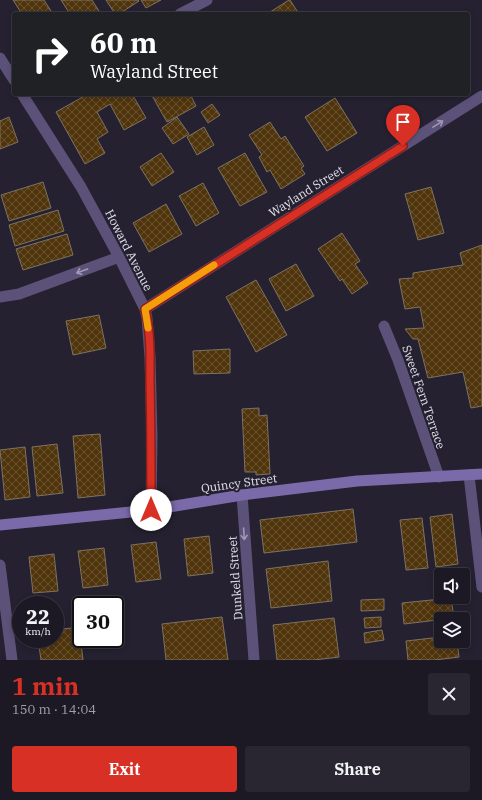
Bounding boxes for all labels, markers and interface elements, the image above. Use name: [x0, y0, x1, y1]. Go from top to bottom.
text: 60 m: [90, 24, 157, 61]
icon: right: [24, 28, 76, 80]
text: Wayland Street: [90, 60, 218, 83]
pin: [386, 105, 420, 146]
icon: arrive: [392, 111, 414, 133]
one-way arrow: [432, 119, 444, 127]
street label: Wayland Street: [266, 162, 346, 220]
street label: Howard Avenue: [102, 207, 156, 293]
one-way arrow: [77, 267, 89, 275]
street label: Sweet Fern Terrace: [399, 343, 449, 451]
street label: Quincy Street: [200, 470, 278, 496]
position arrow: [130, 489, 172, 531]
one-way arrow: [241, 527, 248, 540]
street label: Dunkeld Street: [225, 535, 245, 621]
map controls: [434, 568, 470, 648]
button: sound: [434, 568, 470, 604]
speed limit sign: 30: [72, 596, 124, 648]
text: 22: [26, 603, 50, 630]
button: layers: [434, 612, 470, 648]
text: km/h: [25, 625, 51, 638]
text: 1 min: [12, 670, 79, 702]
button: close: [428, 673, 470, 715]
text: 150 m · 14:04: [12, 701, 96, 718]
button: Exit: [12, 746, 237, 792]
button: Share: [245, 746, 470, 792]

